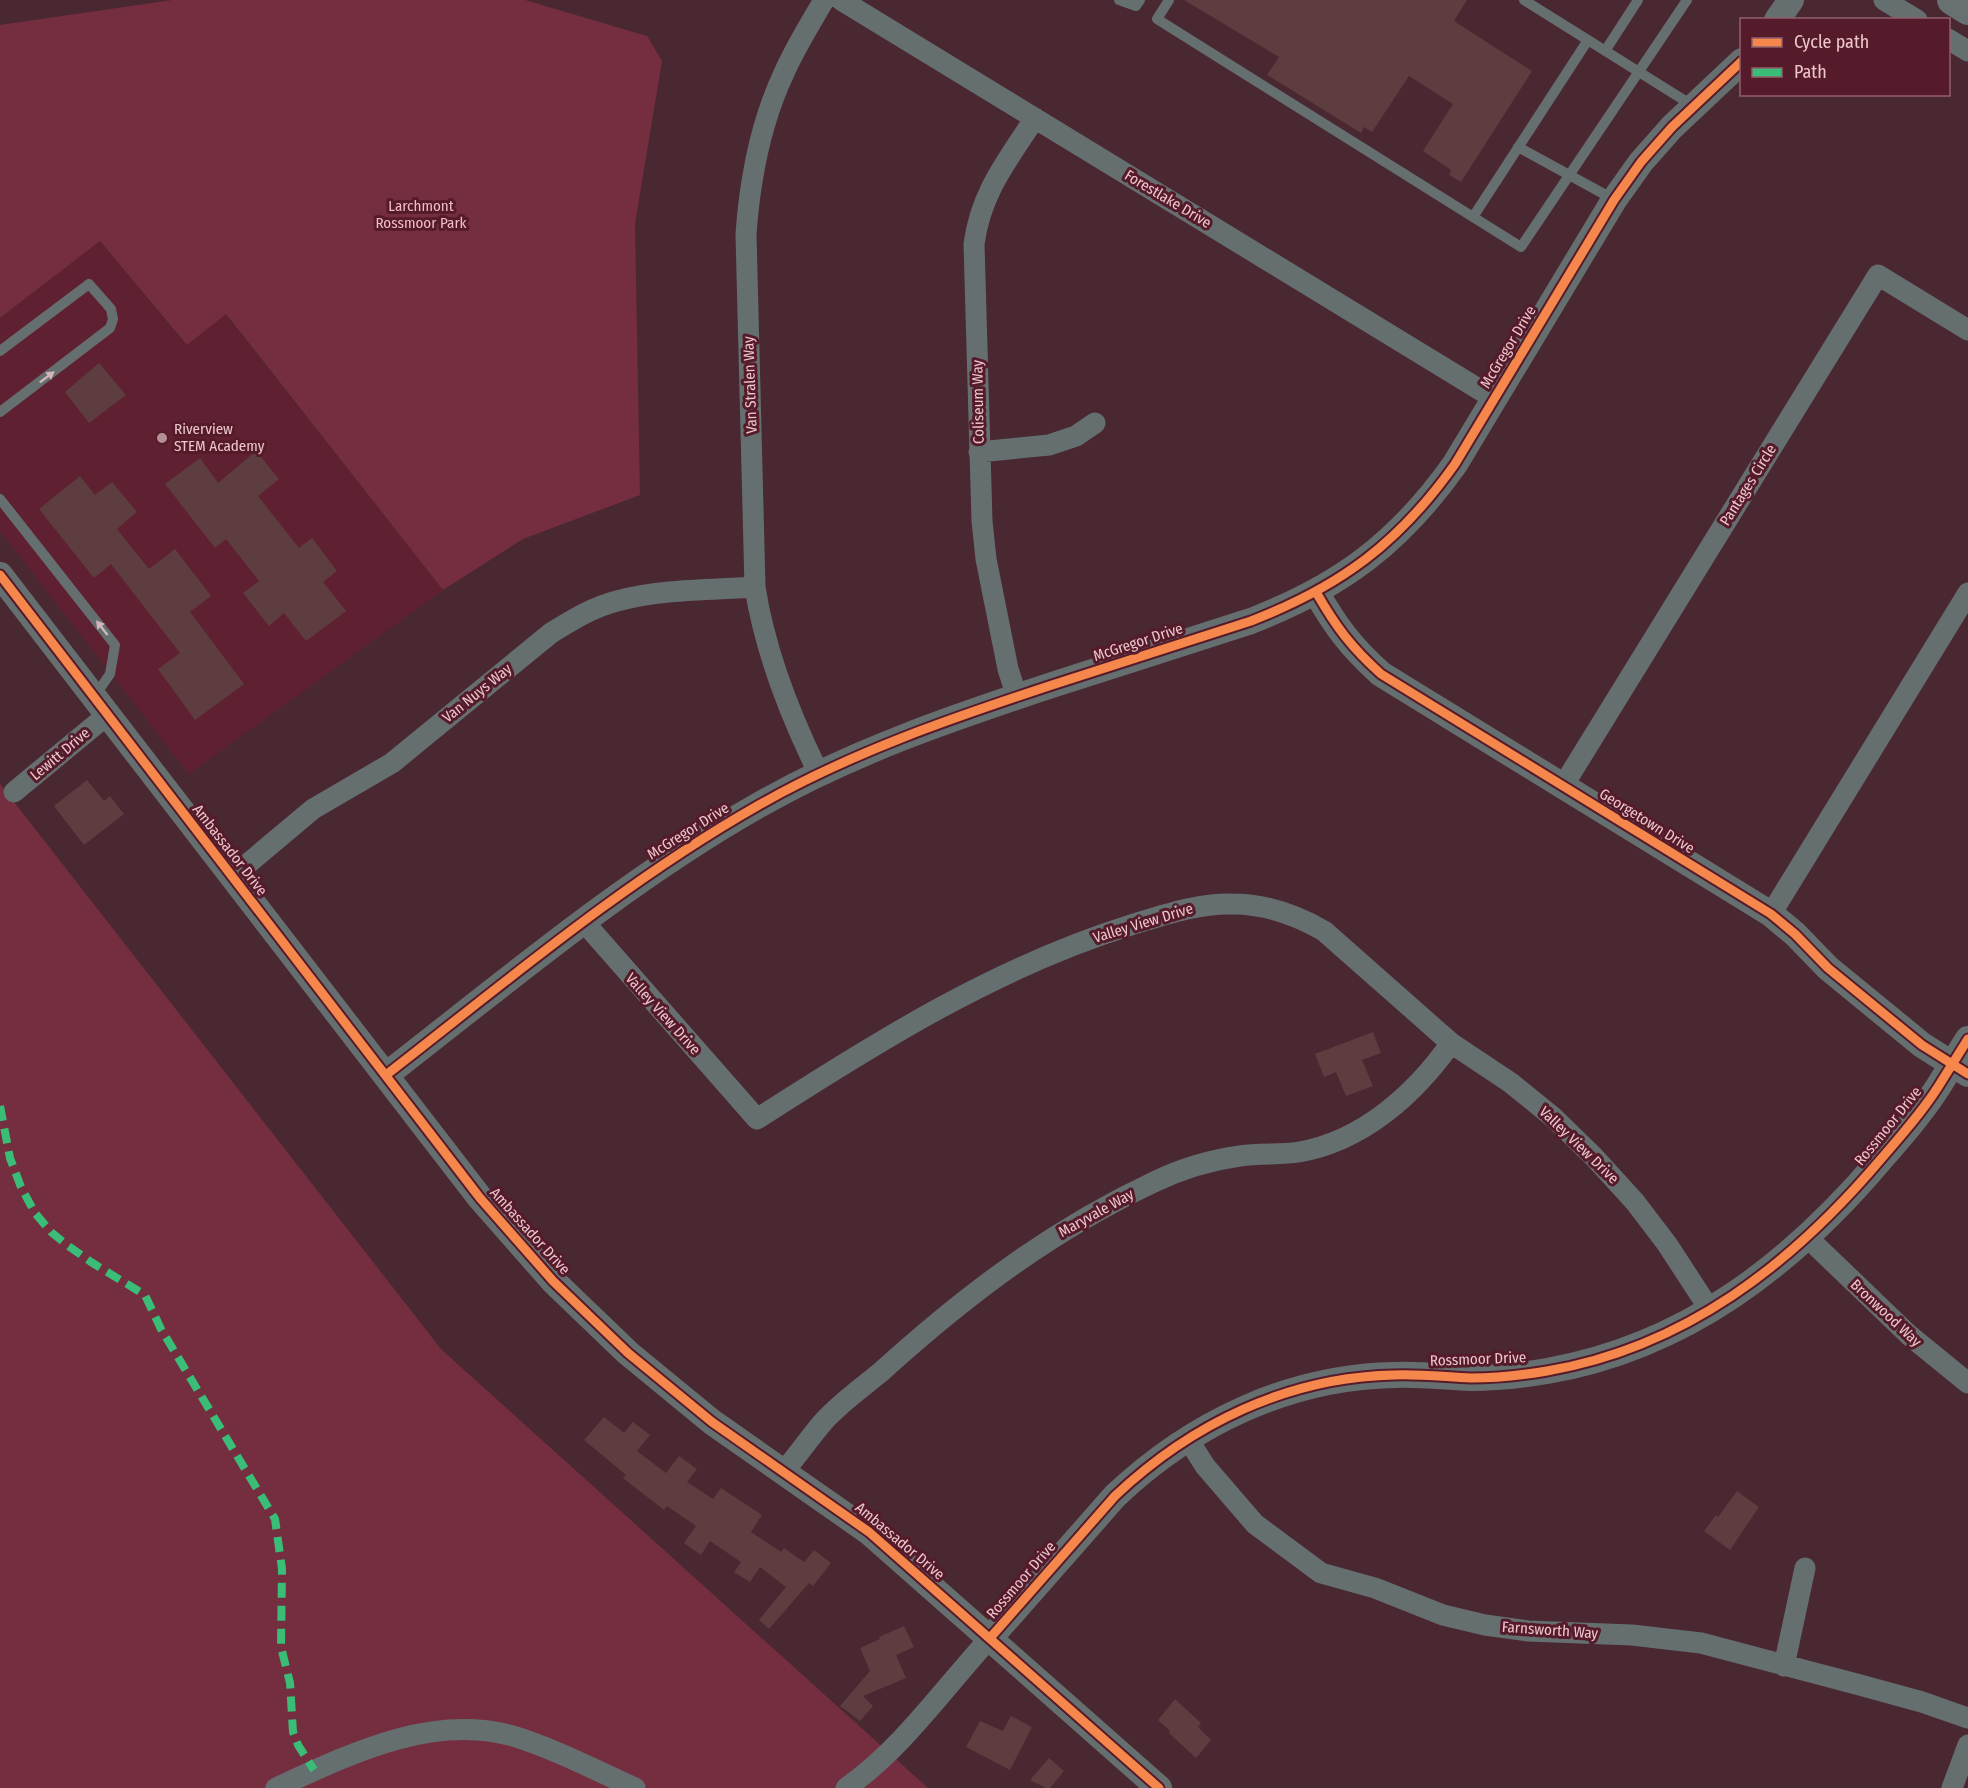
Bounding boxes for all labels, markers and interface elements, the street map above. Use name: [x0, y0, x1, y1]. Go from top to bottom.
legend: [1740, 18, 1950, 96]
text: Cycle path: [1794, 31, 1869, 53]
text: Path: [1794, 61, 1827, 83]
street label: Forestlake Drive: [1121, 166, 1215, 232]
park label: Larchmont Rossmoor Park: [375, 197, 467, 232]
street label: McGregor Drive: [1476, 302, 1540, 392]
street label: Van Stralen Way: [739, 336, 761, 434]
street label: Coliseum Way: [968, 359, 988, 444]
one-way arrow: [39, 371, 54, 383]
place label: Riverview STEM Academy: [174, 420, 265, 455]
marker: Riverview STEM Academy: [155, 431, 169, 445]
street label: Pantages Circle: [1716, 441, 1780, 529]
street label: McGregor Drive: [1091, 619, 1185, 665]
one-way arrow: [95, 620, 108, 636]
street label: Van Nuys Way: [439, 659, 515, 726]
street label: Lewitt Drive: [26, 724, 94, 784]
street label: Georgetown Drive: [1596, 785, 1698, 857]
street label: McGregor Drive: [644, 799, 732, 863]
street label: Ambassador Drive: [189, 801, 271, 899]
street label: Valley View Drive: [1091, 899, 1195, 947]
street label: Valley View Drive: [622, 969, 704, 1059]
street label: Rossmoor Drive: [1851, 1083, 1925, 1169]
street label: Valley View Drive: [1535, 1103, 1623, 1187]
street label: Ambassador Drive: [486, 1184, 574, 1278]
street label: Maryvale Way: [1055, 1185, 1137, 1241]
street label: Bronwood Way: [1847, 1276, 1925, 1351]
street label: Rossmoor Drive: [1430, 1348, 1526, 1370]
street label: Ambassador Drive: [852, 1498, 948, 1584]
street label: Rossmoor Drive: [983, 1538, 1059, 1622]
street label: Farnsworth Way: [1501, 1618, 1599, 1642]

